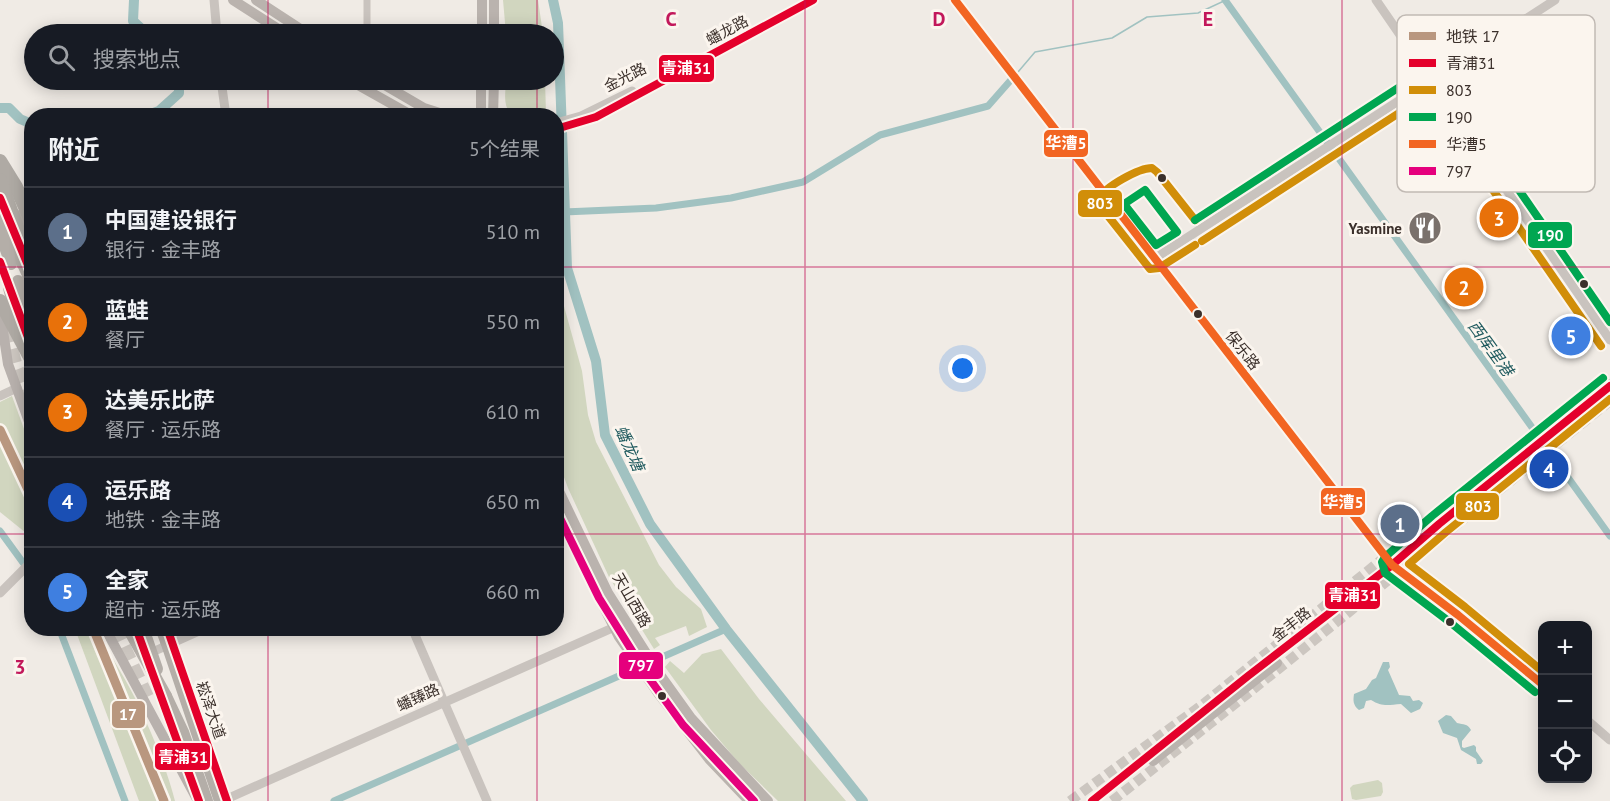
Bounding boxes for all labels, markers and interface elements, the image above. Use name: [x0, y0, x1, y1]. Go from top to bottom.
text: C: [665, 6, 677, 32]
text: D: [933, 6, 946, 32]
text: E: [1203, 6, 1213, 32]
street label: 蟠龙路: [703, 11, 751, 49]
legend: [1397, 15, 1595, 192]
search box: [24, 24, 564, 90]
text: 地铁 17: [1446, 26, 1500, 46]
icon: search: [45, 41, 78, 74]
text: 搜索地点: [93, 45, 181, 73]
text: 青浦31: [1446, 53, 1495, 73]
line badge: 青浦31: [658, 54, 715, 83]
street label: 金光路: [601, 58, 649, 96]
text: 青浦31: [661, 58, 711, 78]
text: 803: [1446, 80, 1472, 100]
text: 190: [1446, 107, 1472, 127]
line badge: 华漕5: [1043, 129, 1089, 158]
text: 附近: [48, 133, 100, 166]
text: 华漕5: [1045, 133, 1087, 153]
text: 华漕5: [1446, 134, 1487, 154]
text: 5个结果: [469, 136, 540, 162]
text: 797: [1446, 161, 1472, 181]
unlabelled marker: [1156, 172, 1168, 184]
line badge: 803: [1077, 189, 1123, 218]
text: 803: [1086, 193, 1114, 213]
pin: 3: [1480, 196, 1518, 240]
text: 中国建设银行: [105, 206, 237, 234]
restaurant icon: Yasmine: [1407, 210, 1443, 246]
text: 1: [62, 219, 73, 245]
text: 510 m: [486, 219, 540, 245]
place label: Yasmine: [1348, 219, 1402, 238]
line badge: 190: [1527, 221, 1573, 249]
text: 190: [1536, 225, 1564, 245]
text: 银行 · 金丰路: [105, 237, 221, 263]
pin: 2: [1444, 264, 1484, 310]
unlabelled marker: [1578, 278, 1590, 290]
text: 蓝蛙: [105, 296, 149, 324]
unlabelled marker: [1192, 308, 1204, 320]
text: 2: [62, 309, 73, 335]
text: 550 m: [486, 309, 540, 335]
pin: 5: [1552, 314, 1590, 358]
water label: 西厍里港: [1464, 316, 1519, 381]
street label: 保乐路: [1222, 326, 1264, 374]
text: 餐厅: [105, 327, 145, 353]
your location: [948, 354, 977, 383]
text: 达美乐比萨: [105, 386, 215, 414]
text: 3: [62, 399, 73, 425]
text: 610 m: [486, 399, 540, 425]
text: 餐厅 · 运乐路: [105, 417, 221, 443]
water label: 蟠龙塘: [611, 422, 650, 477]
pin: 4: [1530, 446, 1568, 492]
text: 运乐路: [105, 476, 171, 504]
line badge: 华漕5: [1320, 487, 1366, 516]
text: 4: [62, 489, 73, 515]
text: 650 m: [486, 489, 540, 515]
text: 华漕5: [1322, 492, 1364, 512]
line badge: 803: [1455, 492, 1500, 521]
text: 803: [1464, 496, 1492, 516]
pin: 1: [1380, 502, 1420, 546]
text: 地铁 · 金丰路: [105, 507, 221, 533]
text: 全家: [105, 566, 149, 594]
street label: 天山西路: [609, 569, 655, 631]
text: 5: [62, 579, 73, 605]
text: 660 m: [486, 579, 540, 605]
line badge: 青浦31: [1324, 581, 1381, 610]
text: 青浦31: [1328, 585, 1378, 605]
text: 超市 · 运乐路: [105, 597, 221, 623]
street label: 金丰路: [1267, 603, 1315, 645]
unlabelled marker: [1444, 616, 1456, 628]
map controls: [1538, 621, 1592, 783]
button: +: [1538, 621, 1592, 675]
line badge: 797: [618, 651, 664, 680]
text: 3: [14, 654, 26, 680]
text: 797: [627, 655, 655, 675]
button: −: [1538, 675, 1592, 729]
street label: 崧泽大道: [192, 679, 230, 741]
street label: 蟠臻路: [394, 679, 442, 715]
unlabelled marker: [656, 690, 668, 702]
line badge: 17: [111, 700, 146, 729]
text: 17: [119, 704, 137, 724]
button: locate: [1538, 729, 1592, 783]
line badge: 青浦31: [154, 742, 211, 771]
text: 青浦31: [158, 747, 208, 767]

